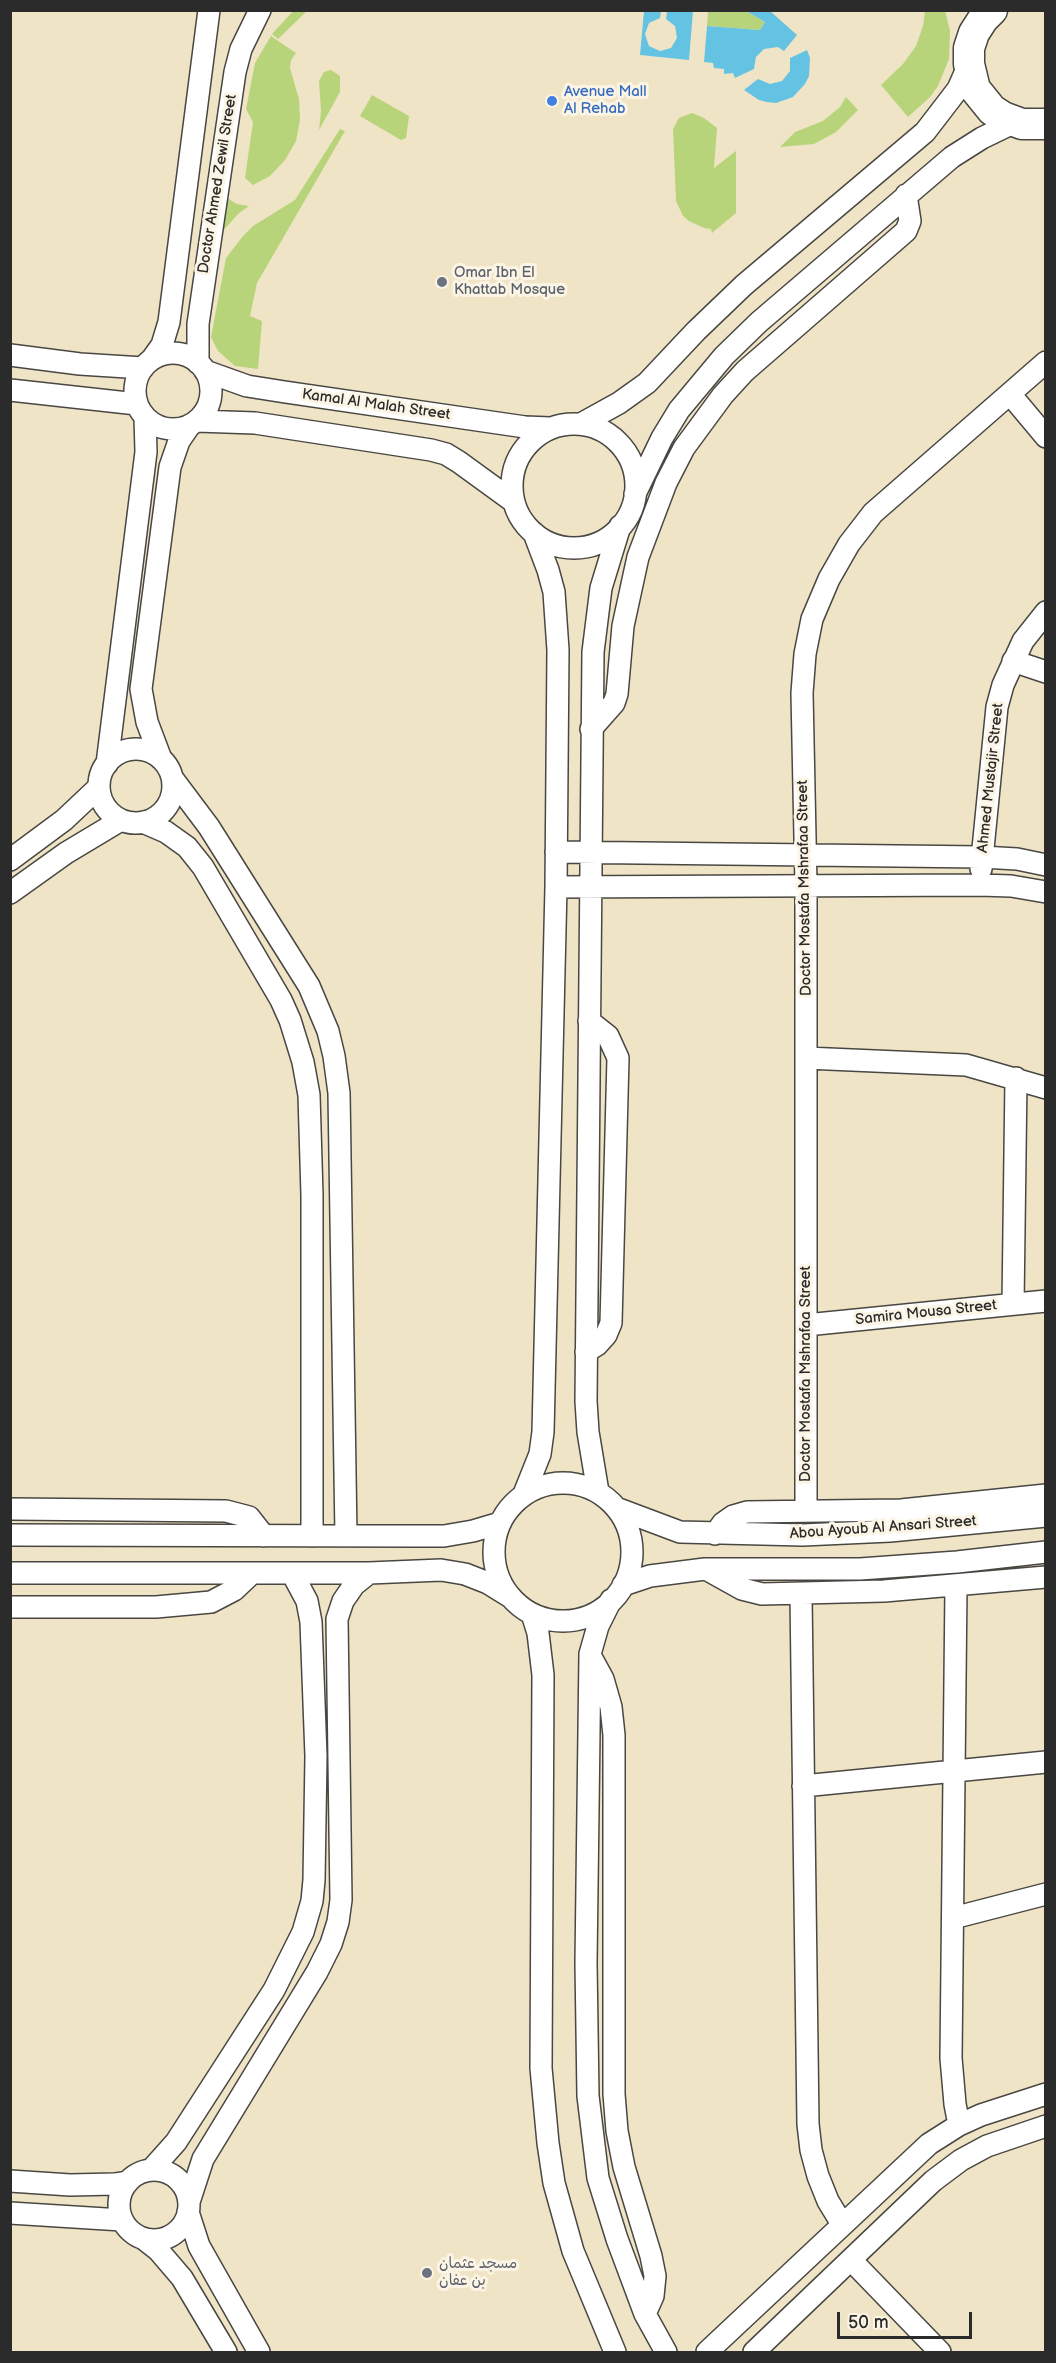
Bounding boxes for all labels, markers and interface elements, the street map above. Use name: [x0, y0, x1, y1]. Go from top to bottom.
place label: Avenue Mall Al Rehab: [564, 83, 647, 118]
street label: Doctor Ahmed Zewil Street: [195, 93, 241, 275]
marker: Avenue Mall Al Rehab: [545, 94, 559, 108]
place label: Omar Ibn El Khattab Mosque: [454, 264, 565, 299]
marker: Omar Ibn El Khattab Mosque: [435, 275, 449, 289]
street label: Kamal Al Malah Street: [301, 386, 451, 424]
street label: Ahmed Mustajir Street: [974, 702, 1008, 854]
street label: Doctor Mostafa Mshrafaa Street: [794, 780, 816, 996]
street label: Doctor Mostafa Mshrafaa Street: [797, 1266, 815, 1482]
street label: Samira Mousa Street: [854, 1297, 998, 1329]
street label: Abou Ayoub Al Ansari Street: [789, 1512, 977, 1544]
place label: مسجد عثمان بن عفان: [439, 2255, 517, 2290]
marker: مسجد عثمان بن عفان: [420, 2266, 434, 2280]
scale bar: [840, 2300, 975, 2338]
text: 50 m: [848, 2312, 889, 2333]

